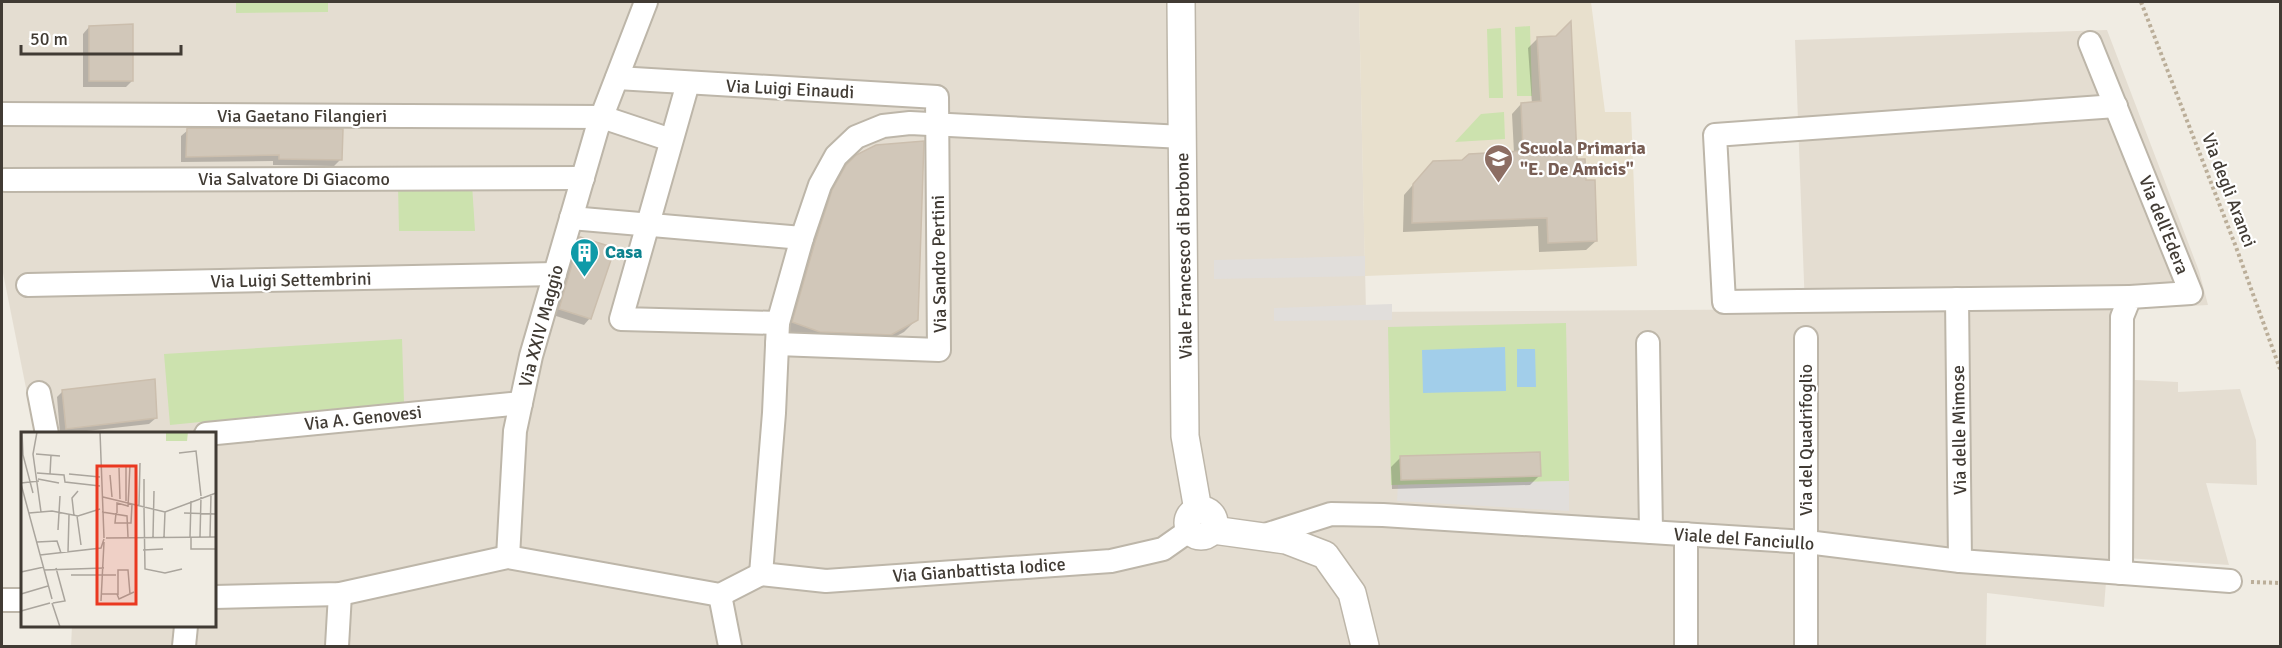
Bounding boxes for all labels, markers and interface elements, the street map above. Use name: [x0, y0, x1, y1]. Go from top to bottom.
scale bar: [21, 18, 182, 56]
text: 50 m: [30, 28, 68, 50]
street label: Via Luigi Einaudi: [725, 75, 855, 103]
street label: Via Gaetano Filangieri: [217, 105, 387, 127]
street label: Via degli Aranci: [2197, 130, 2261, 250]
place label: Scuola Primaria "E. De Amicis": [1520, 137, 1646, 180]
school or university icon: Scuola Primaria "E. De Amicis": [1483, 142, 1515, 184]
street label: Viale Francesco di Borbone: [1171, 152, 1197, 360]
street label: Via Salvatore Di Giacomo: [198, 168, 390, 190]
street label: Via dell'Edera: [2134, 172, 2194, 278]
street label: Via Sandro Pertini: [927, 195, 951, 333]
building icon: Casa: [568, 236, 600, 278]
place label: Casa: [605, 241, 642, 263]
street label: Via XXIV Maggio: [514, 262, 568, 390]
street label: Via Luigi Settembrini: [210, 268, 372, 292]
street label: Via del Quadrifoglio: [1795, 364, 1817, 516]
street label: Via delle Mimose: [1947, 365, 1971, 495]
street label: Via A. Genovesi: [303, 401, 423, 435]
inset map: [21, 432, 216, 627]
street label: Viale del Fanciullo: [1673, 523, 1815, 555]
street label: Via Gianbattista Iodice: [892, 553, 1066, 587]

